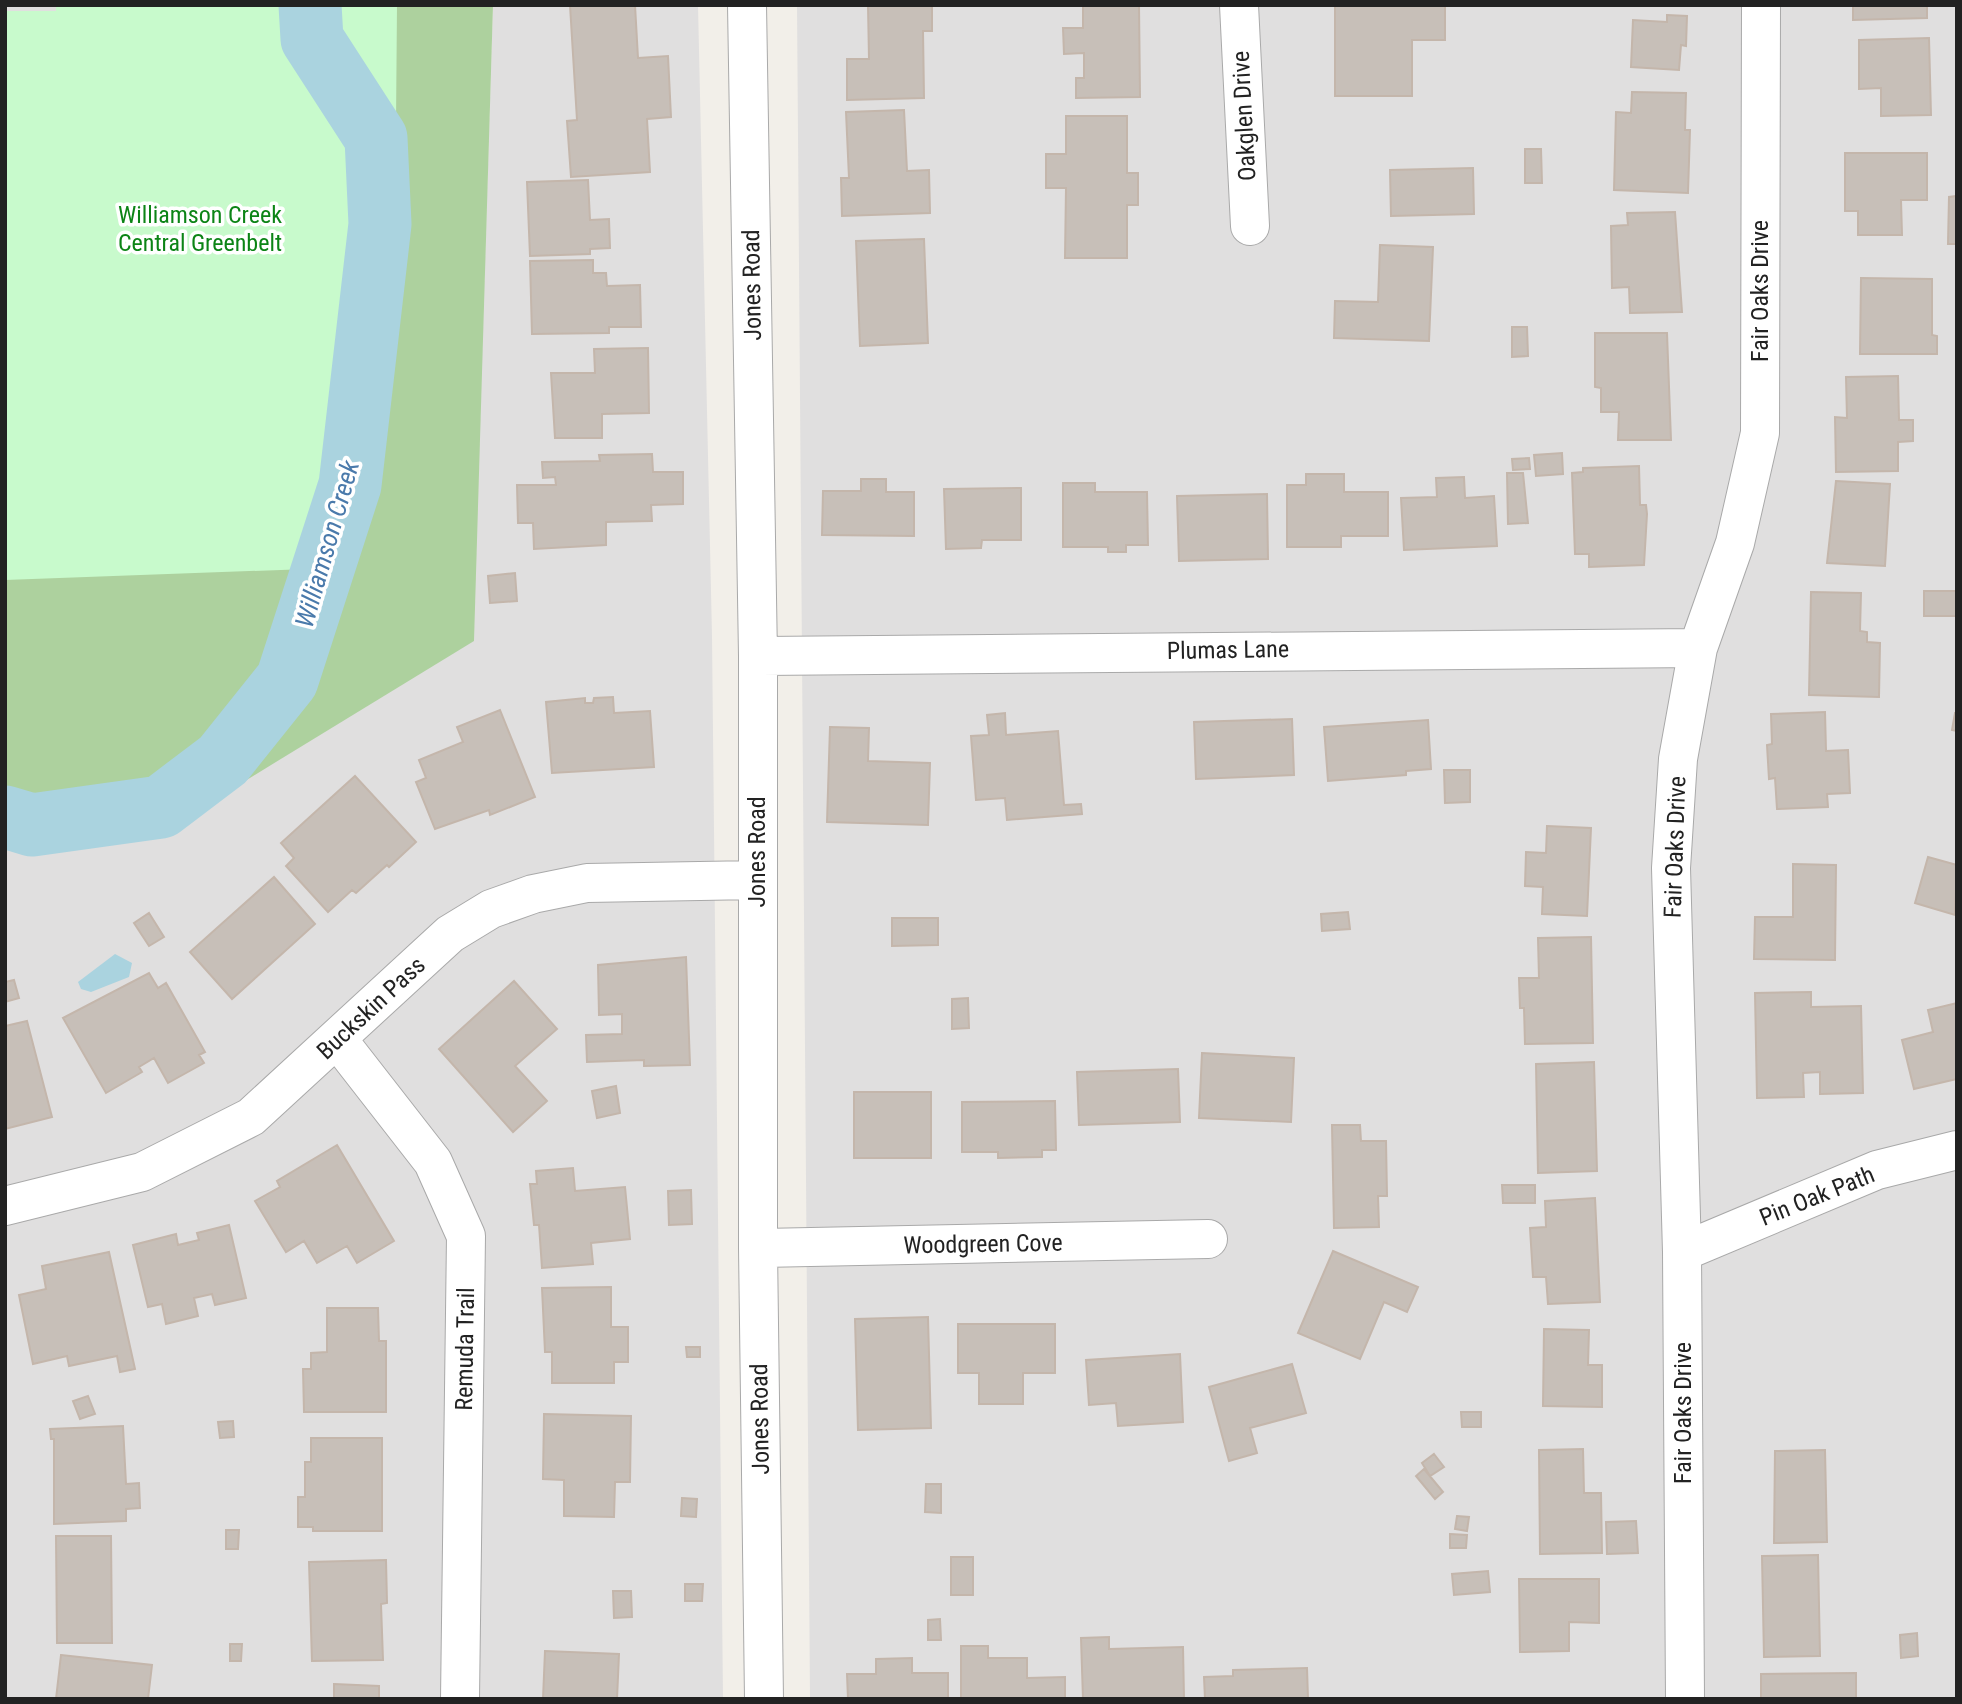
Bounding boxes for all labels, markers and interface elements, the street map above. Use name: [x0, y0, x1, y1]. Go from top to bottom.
street label: Oakglen Drive: [1227, 50, 1261, 182]
park label: Williamson Creek Central Greenbelt: [118, 201, 282, 257]
street label: Fair Oaks Drive: [1746, 220, 1774, 362]
street label: Jones Road: [737, 229, 767, 341]
water label: Williamson Creek: [289, 456, 365, 631]
street label: Plumas Lane: [1167, 635, 1289, 665]
street label: Fair Oaks Drive: [1659, 776, 1691, 918]
street label: Jones Road: [743, 796, 771, 908]
street label: Buckskin Pass: [311, 951, 431, 1065]
street label: Pin Oak Path: [1755, 1160, 1879, 1232]
street label: Woodgreen Cove: [903, 1229, 1063, 1259]
street label: Remuda Trail: [450, 1287, 480, 1411]
street label: Fair Oaks Drive: [1669, 1342, 1697, 1484]
street label: Jones Road: [745, 1363, 775, 1475]

